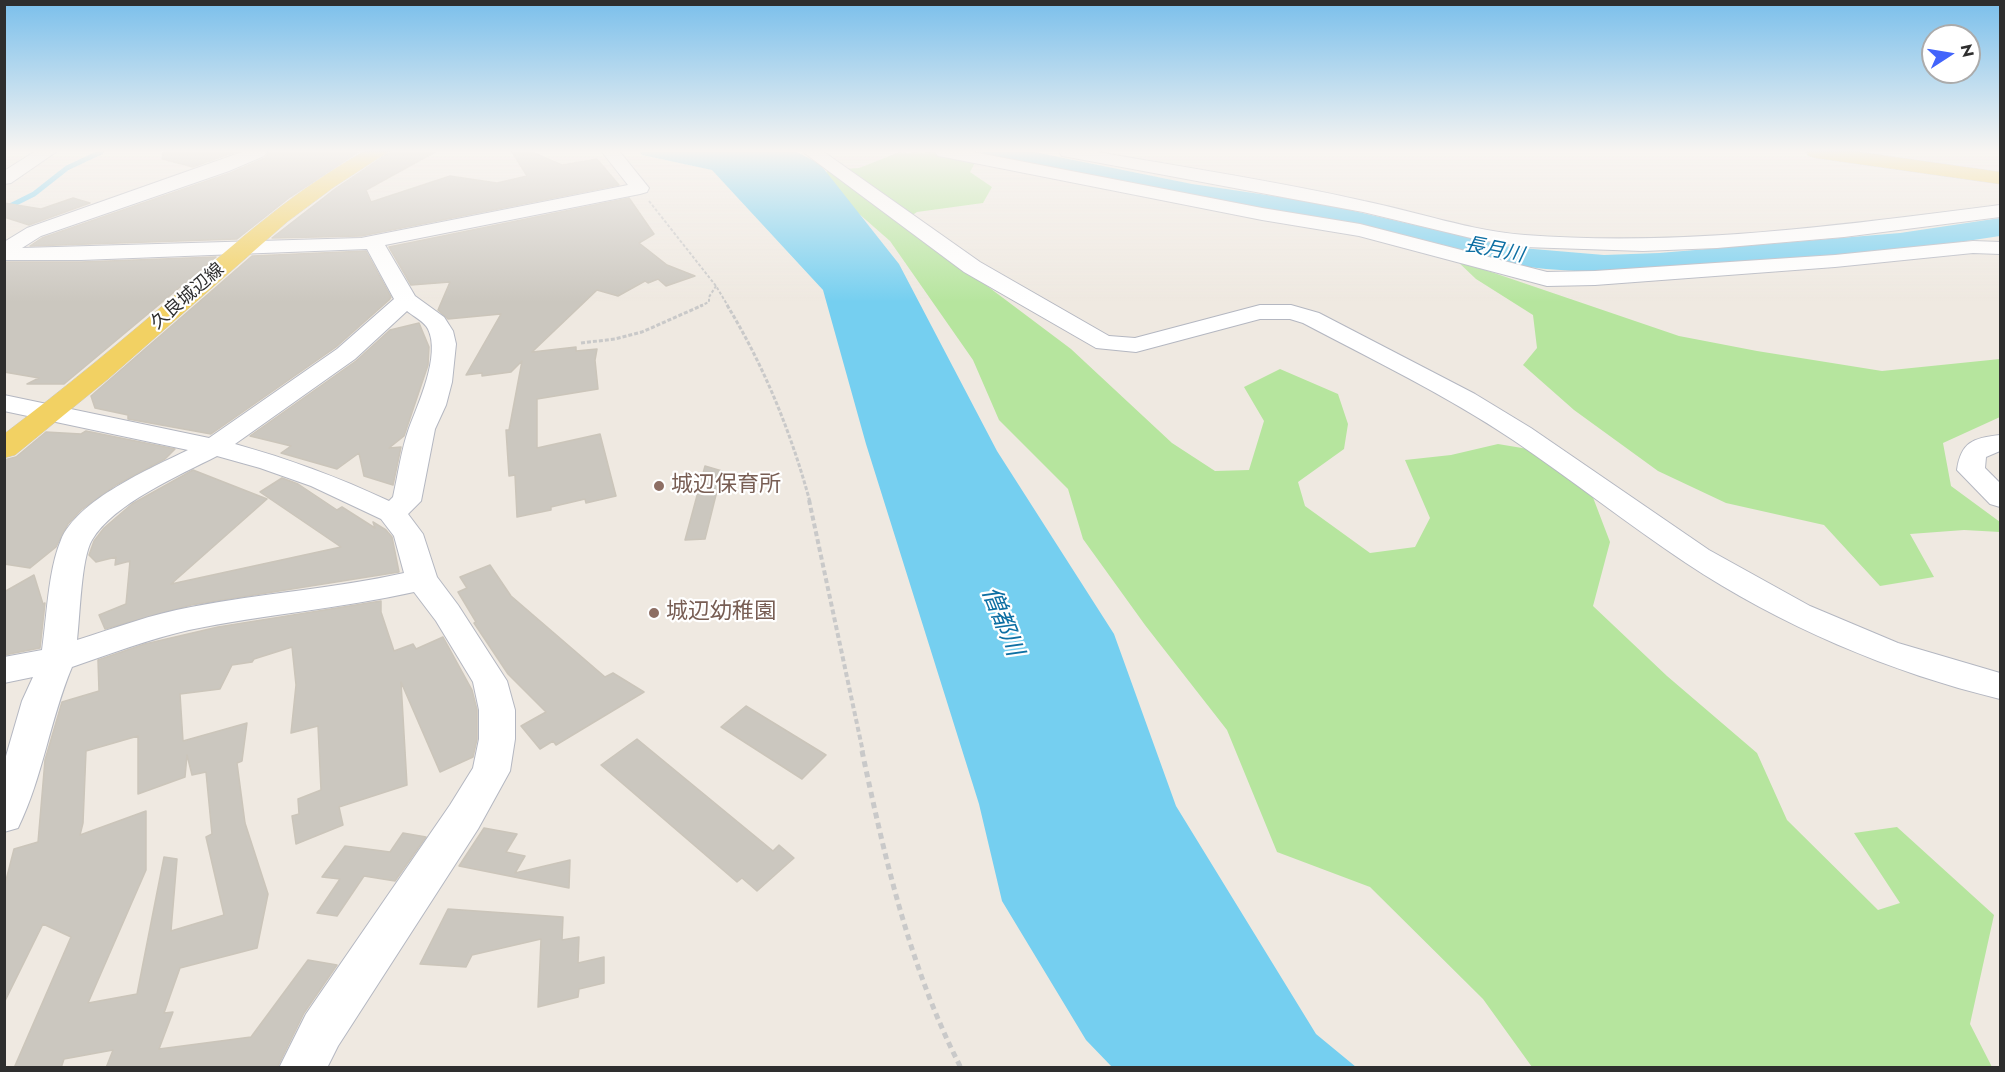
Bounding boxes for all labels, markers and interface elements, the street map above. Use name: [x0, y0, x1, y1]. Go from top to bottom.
north arrow: [1921, 24, 1981, 84]
text: N: [1955, 42, 1980, 59]
water label: 長月川: [1462, 233, 1526, 269]
street label: 久良城辺線: [147, 259, 229, 335]
place label: 城辺保育所: [671, 473, 781, 499]
marker: 城辺保育所: [652, 479, 666, 493]
water label: 僧都川: [974, 583, 1028, 661]
place label: 城辺幼稚園: [666, 600, 776, 626]
marker: 城辺幼稚園: [647, 606, 661, 620]

